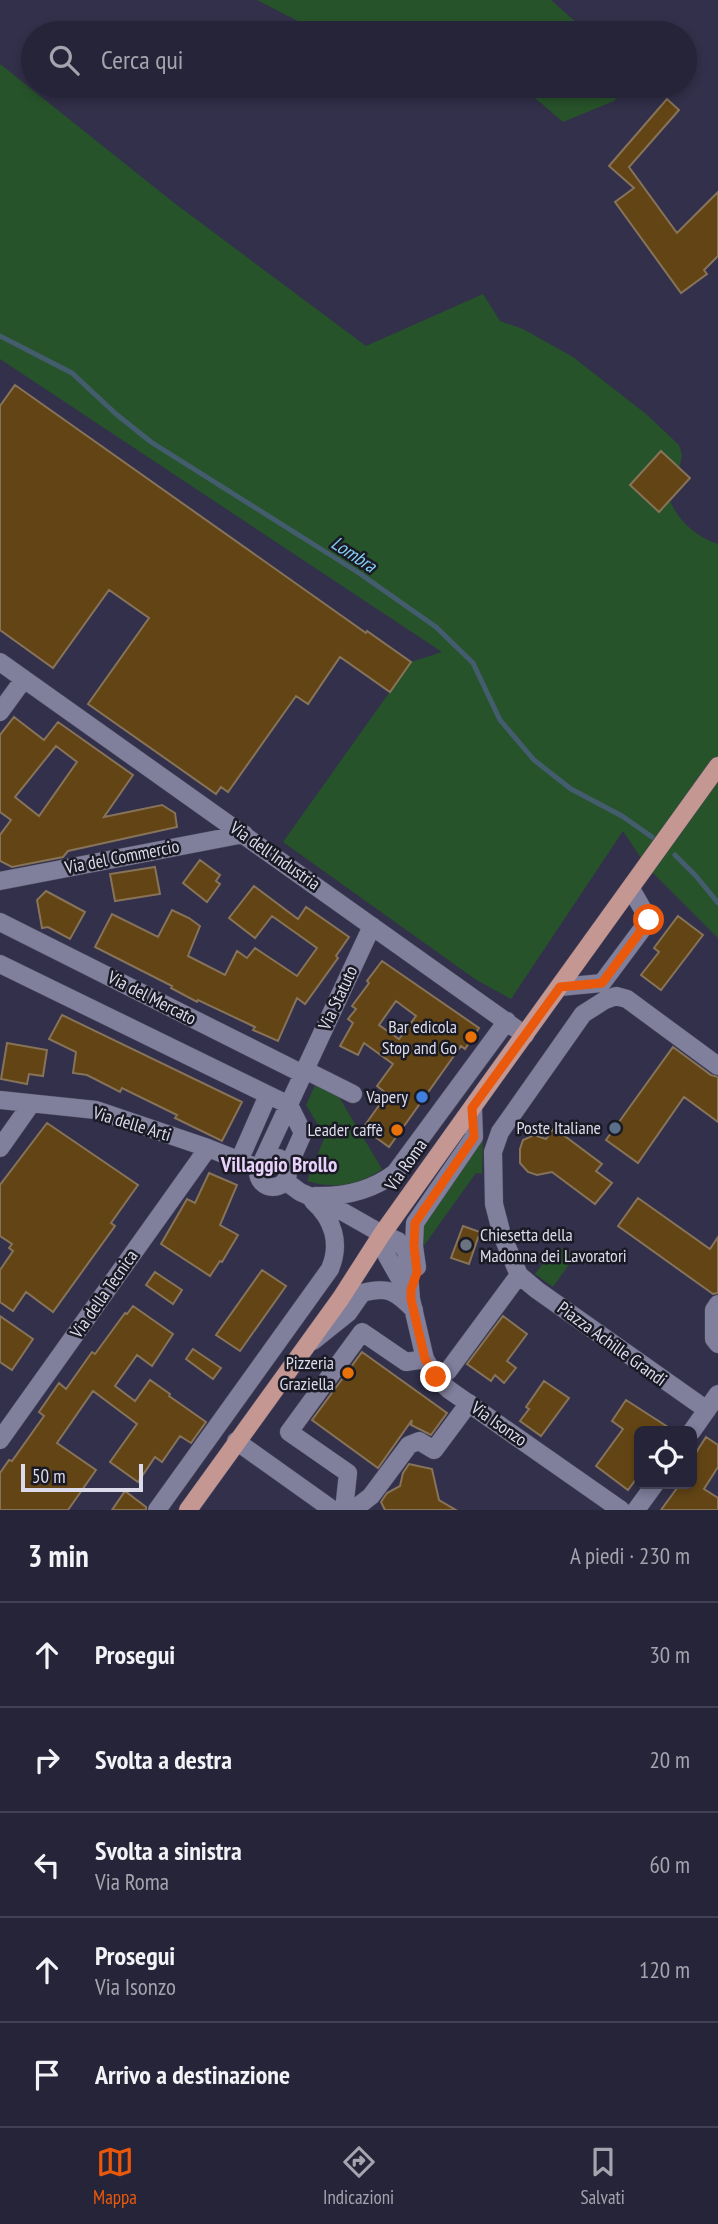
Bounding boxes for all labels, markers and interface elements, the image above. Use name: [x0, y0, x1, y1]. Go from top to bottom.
search box: [21, 21, 697, 98]
icon: search: [45, 41, 83, 79]
text: Cerca qui: [101, 43, 183, 76]
water label: Lombra: [327, 531, 382, 578]
street label: Via dell'Industria: [225, 816, 325, 895]
street label: Via del Commercio: [62, 834, 181, 879]
route start: [633, 904, 664, 935]
street label: Via Statuto: [312, 962, 363, 1035]
street label: Via del Mercato: [103, 965, 201, 1030]
place label: Bar edicola Stop and Go: [382, 1015, 457, 1059]
marker: Bar edicola Stop and Go: [463, 1029, 479, 1045]
place label: Vapery: [365, 1085, 408, 1108]
marker: Vapery: [414, 1089, 430, 1105]
street label: Via delle Arti: [89, 1100, 174, 1146]
place label: Poste Italiane: [517, 1116, 601, 1139]
place label: Leader caffè: [308, 1118, 383, 1141]
marker: Poste Italiane: [607, 1120, 623, 1136]
marker: Leader caffè: [389, 1122, 405, 1138]
street label: Via Roma: [379, 1134, 432, 1196]
district label: Villaggio Brollo: [220, 1151, 337, 1178]
place label: Chiesetta della Madonna dei Lavoratori: [480, 1223, 627, 1267]
marker: Chiesetta della Madonna dei Lavoratori: [458, 1237, 474, 1253]
street label: Via della Tecnica: [64, 1245, 142, 1343]
street label: Piazza Achille Grandi: [553, 1296, 671, 1391]
place label: Pizzeria Graziella: [280, 1351, 334, 1395]
route end: [420, 1361, 451, 1392]
marker: Pizzeria Graziella: [340, 1365, 356, 1381]
street label: Via Isonzo: [466, 1395, 532, 1451]
map controls: [634, 1426, 697, 1489]
button: locate: [634, 1426, 697, 1489]
scale bar: [21, 1461, 144, 1493]
text: 50 m: [32, 1464, 66, 1488]
text: 3 min: [28, 1536, 89, 1575]
text: A piedi · 230 m: [570, 1541, 690, 1570]
icon: ahead: [28, 1636, 66, 1674]
text: Prosegui: [95, 1638, 175, 1671]
text: 30 m: [649, 1640, 690, 1669]
icon: right: [28, 1741, 66, 1779]
text: Svolta a destra: [95, 1743, 232, 1776]
text: 20 m: [649, 1745, 690, 1774]
text: Svolta a sinistra: [95, 1834, 242, 1867]
icon: left: [28, 1846, 66, 1884]
text: 60 m: [649, 1850, 690, 1879]
text: Via Roma: [95, 1867, 169, 1896]
text: Prosegui: [95, 1939, 175, 1972]
icon: ahead: [28, 1951, 66, 1989]
text: 120 m: [639, 1955, 690, 1984]
text: Via Isonzo: [95, 1972, 176, 2001]
icon: arrive: [28, 2056, 66, 2094]
text: Arrivo a destinazione: [95, 2058, 290, 2091]
tab: Mappa: [93, 2143, 137, 2209]
tab: Indicazioni: [323, 2143, 394, 2209]
tab: Salvati: [580, 2143, 625, 2209]

